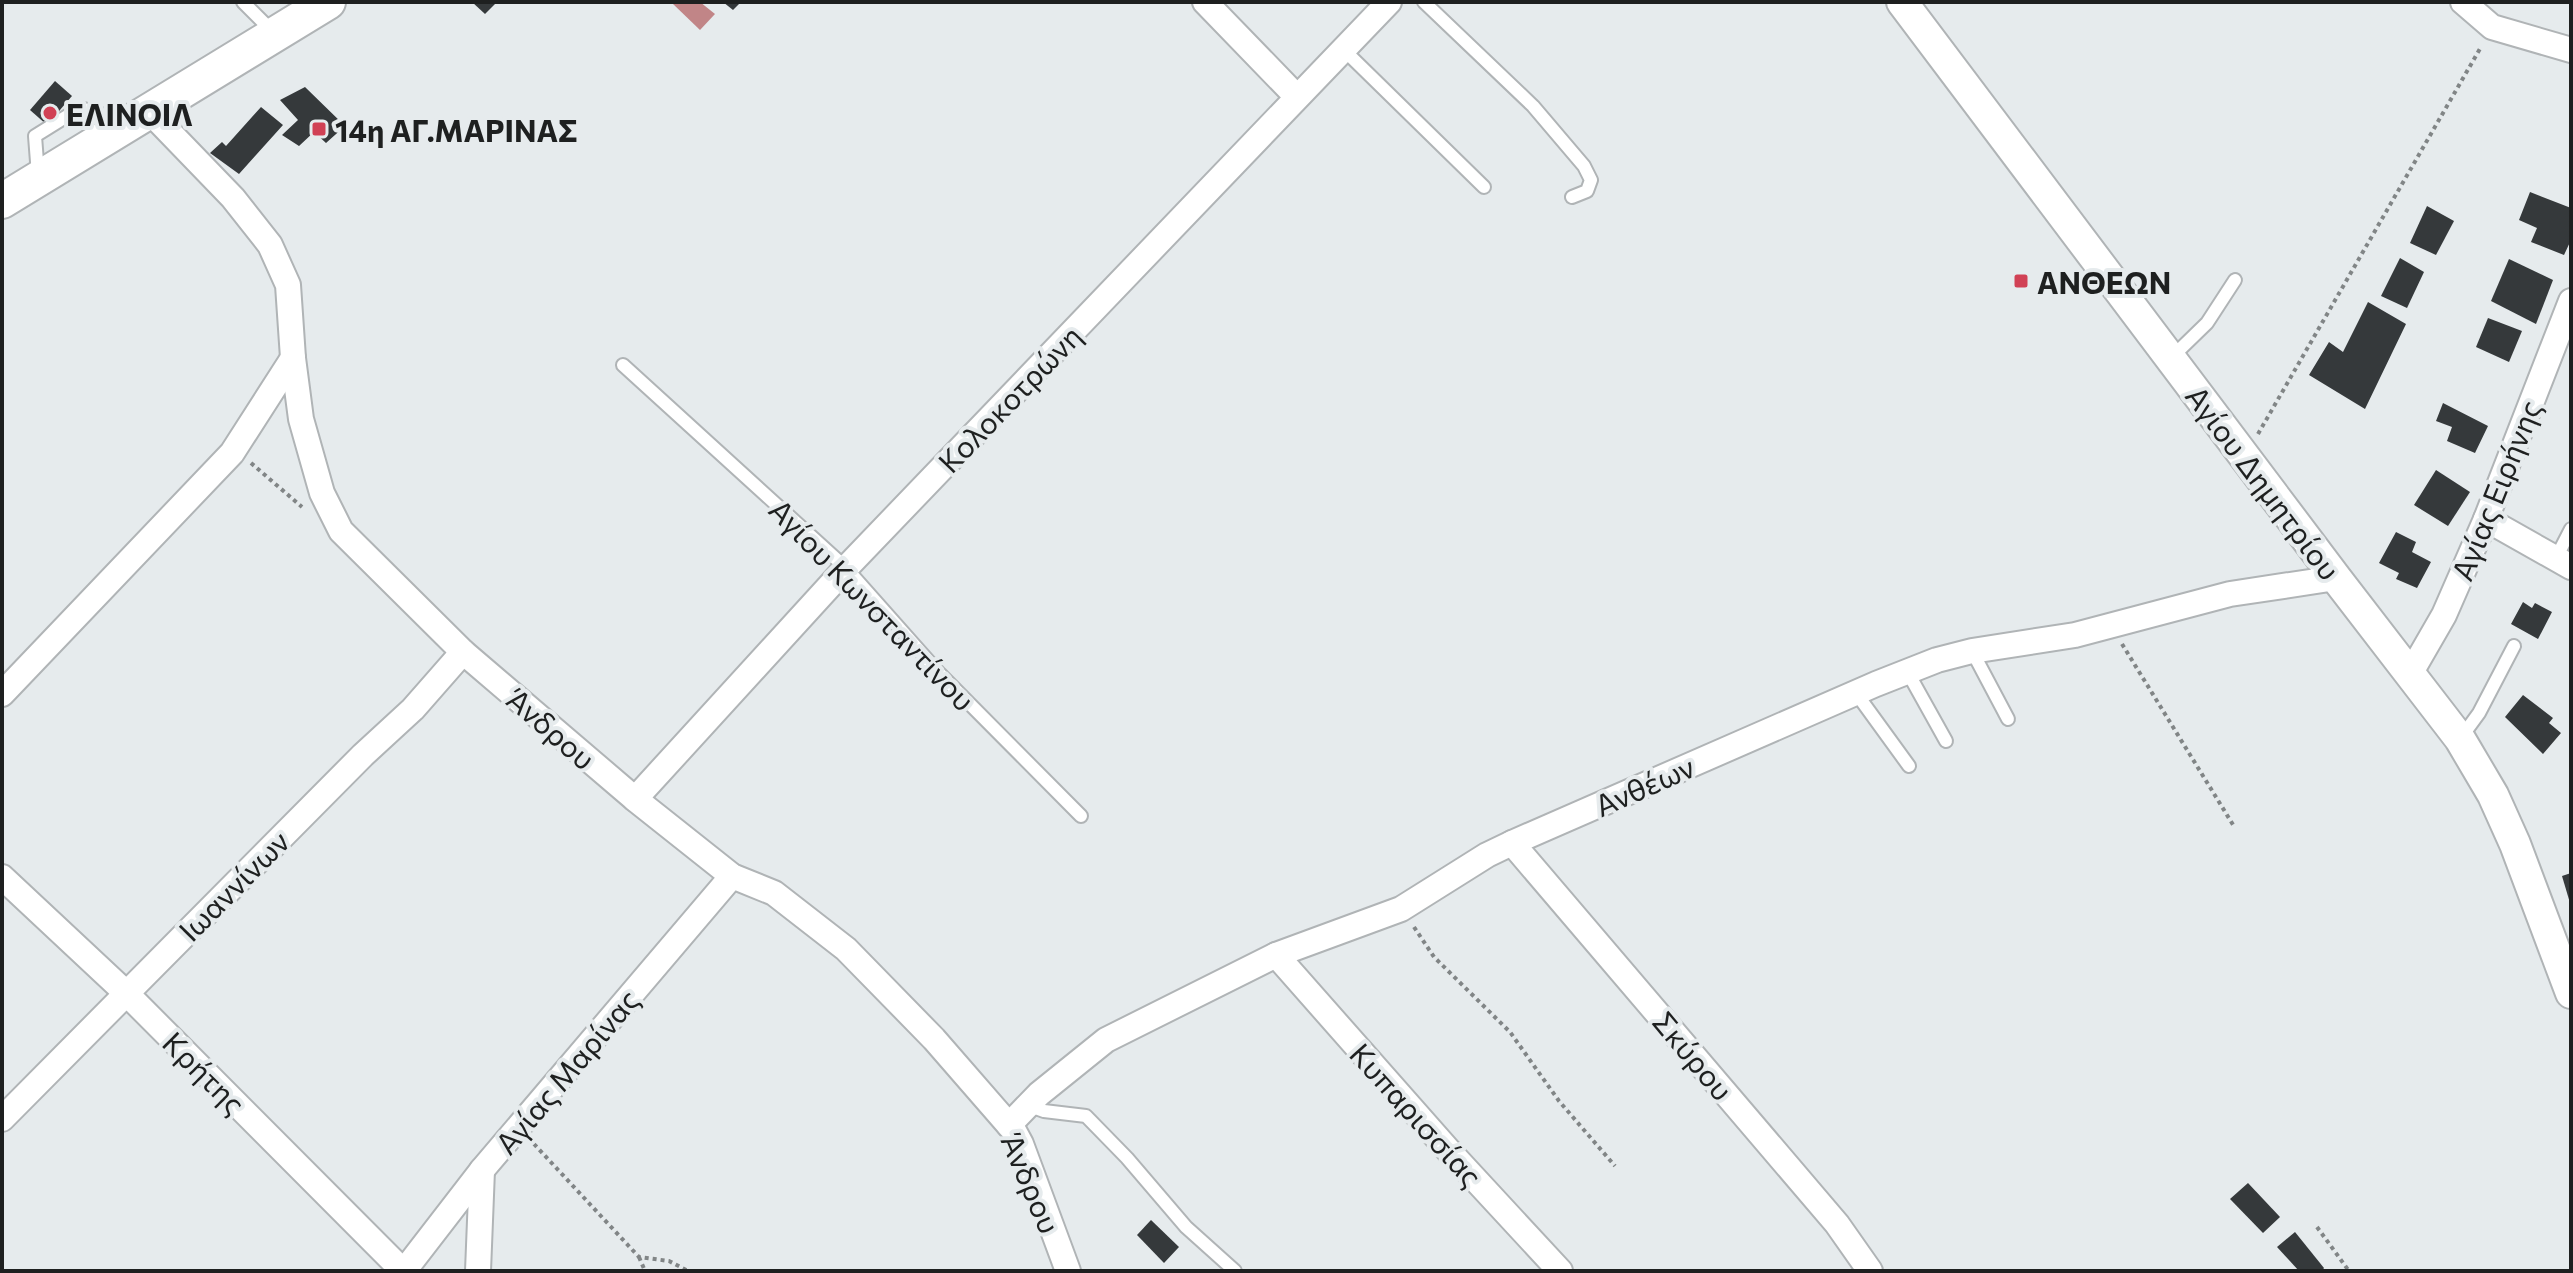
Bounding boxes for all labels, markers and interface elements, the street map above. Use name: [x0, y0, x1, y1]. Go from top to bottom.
place label: ΕΛΙΝΟΙΛ: [66, 95, 193, 132]
marker: ΕΛΙΝΟΙΛ: [41, 104, 59, 122]
place label: 14η ΑΓ.ΜΑΡΙΝΑΣ: [335, 111, 578, 148]
marker: 14η ΑΓ.ΜΑΡΙΝΑΣ: [310, 120, 328, 138]
place label: ΑΝΘΕΩΝ: [2037, 263, 2171, 300]
marker: ΑΝΘΕΩΝ: [2012, 272, 2030, 290]
street label: Κολοκοτρώνη: [930, 317, 1088, 479]
street label: Αγίου Δημητρίου: [2179, 378, 2349, 586]
street label: Αγίας Ειρήνης: [2442, 394, 2548, 586]
street label: Αγίου Κωνσταντίνου: [762, 490, 984, 718]
street label: Άνδρου: [500, 679, 604, 776]
street label: Ανθέων: [1588, 747, 1700, 823]
street label: Ιωαννίνων: [170, 822, 296, 948]
street label: Αγίας Μαρίνας: [486, 981, 646, 1161]
street label: Σκύρου: [1646, 1003, 1742, 1107]
street label: Κρήτης: [156, 1023, 254, 1121]
street label: Κυπαρισσίας: [1343, 1035, 1491, 1193]
street label: Άνδρου: [994, 1127, 1069, 1238]

